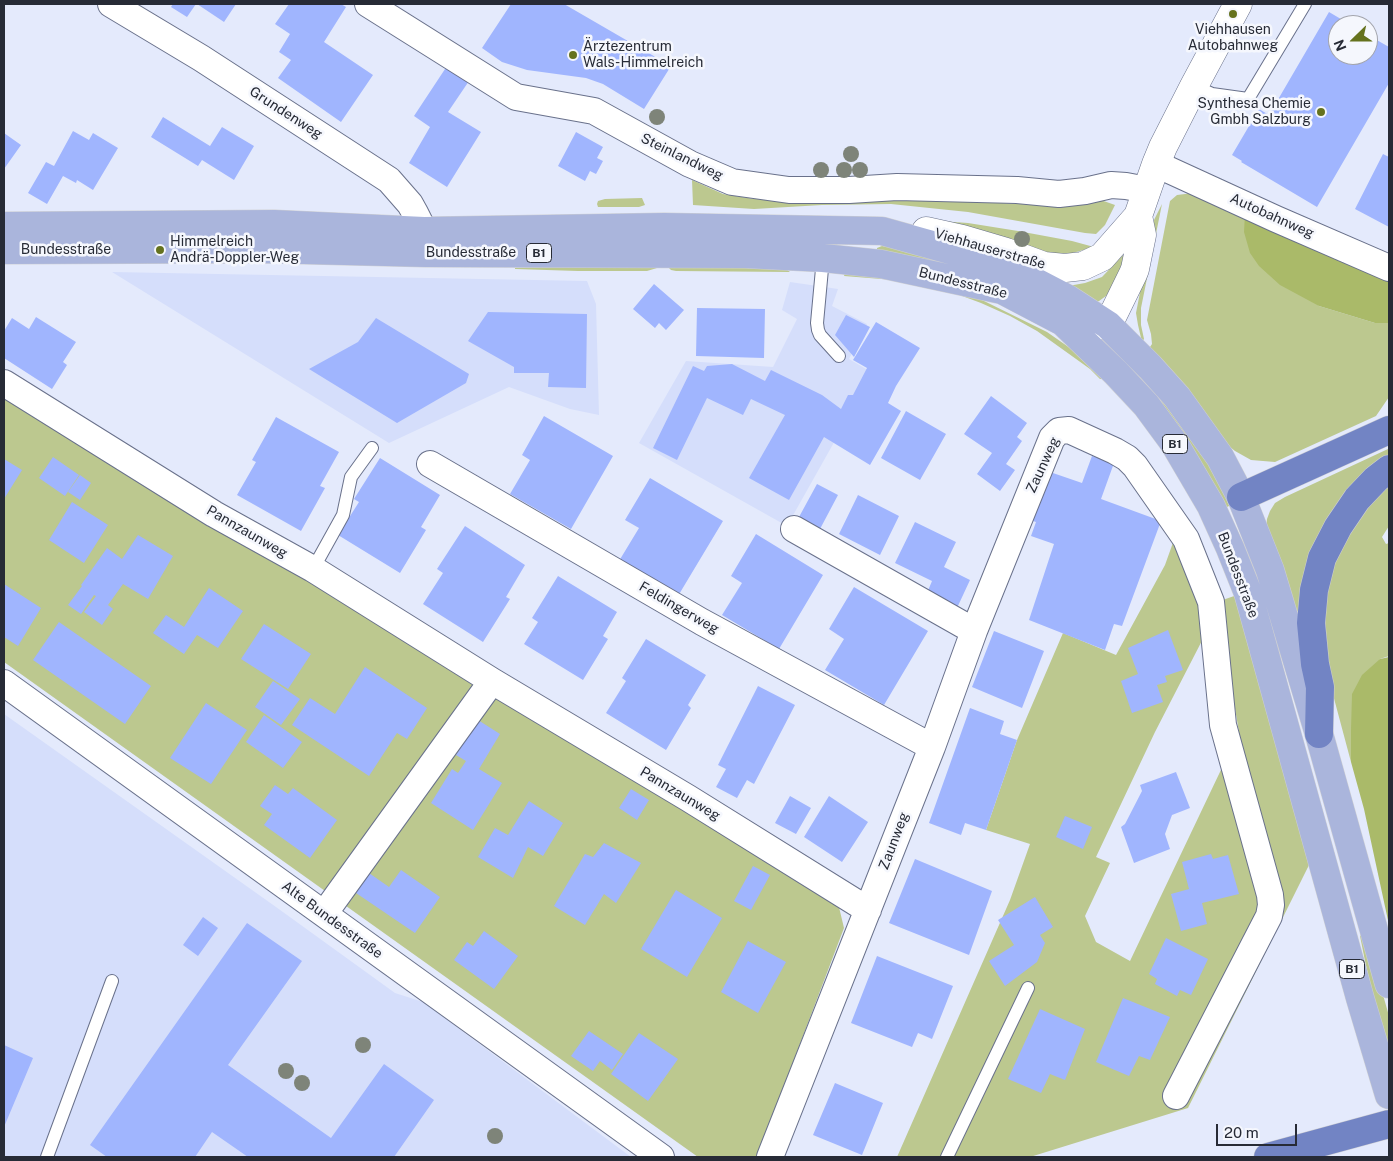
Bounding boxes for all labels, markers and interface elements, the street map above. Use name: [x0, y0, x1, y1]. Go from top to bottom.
marker: Viehhausen Autobahnweg: [1227, 8, 1239, 20]
north arrow: [1328, 15, 1378, 65]
place label: Viehhausen Autobahnweg: [1188, 22, 1278, 54]
text: N: [1331, 37, 1349, 53]
place label: Ärztezentrum Wals-Himmelreich: [583, 39, 703, 72]
marker: Ärztezentrum Wals-Himmelreich: [567, 49, 579, 61]
street label: Grundenweg: [246, 83, 326, 143]
place label: Synthesa Chemie Gmbh Salzburg: [1197, 96, 1311, 128]
marker: Synthesa Chemie Gmbh Salzburg: [1315, 106, 1327, 118]
street label: Steinlandweg: [638, 130, 726, 184]
street label: Autobahnweg: [1227, 190, 1317, 242]
street label: Viehhauserstraße: [933, 225, 1047, 273]
place label: Himmelreich Andrä-Doppler-Weg: [170, 234, 299, 266]
street label: Bundesstraße: [21, 242, 111, 258]
marker: Himmelreich Andrä-Doppler-Weg: [154, 244, 166, 256]
road number: B1: [526, 244, 552, 262]
street label: Bundesstraße: [426, 245, 516, 261]
street label: Bundesstraße: [917, 264, 1009, 302]
street label: Zaunweg: [1023, 434, 1063, 496]
road number: B1: [1162, 434, 1188, 454]
street label: Pannzaunweg: [204, 502, 290, 562]
street label: Bundesstraße: [1214, 530, 1262, 620]
street label: Feldingerweg: [636, 578, 722, 638]
street label: Pannzaunweg: [637, 763, 723, 825]
street label: Zaunweg: [875, 810, 913, 872]
street label: Alte Bundesstraße: [278, 878, 386, 962]
road number: B1: [1340, 960, 1364, 979]
scale bar: [1218, 1114, 1299, 1146]
text: 20 m: [1224, 1124, 1259, 1141]

